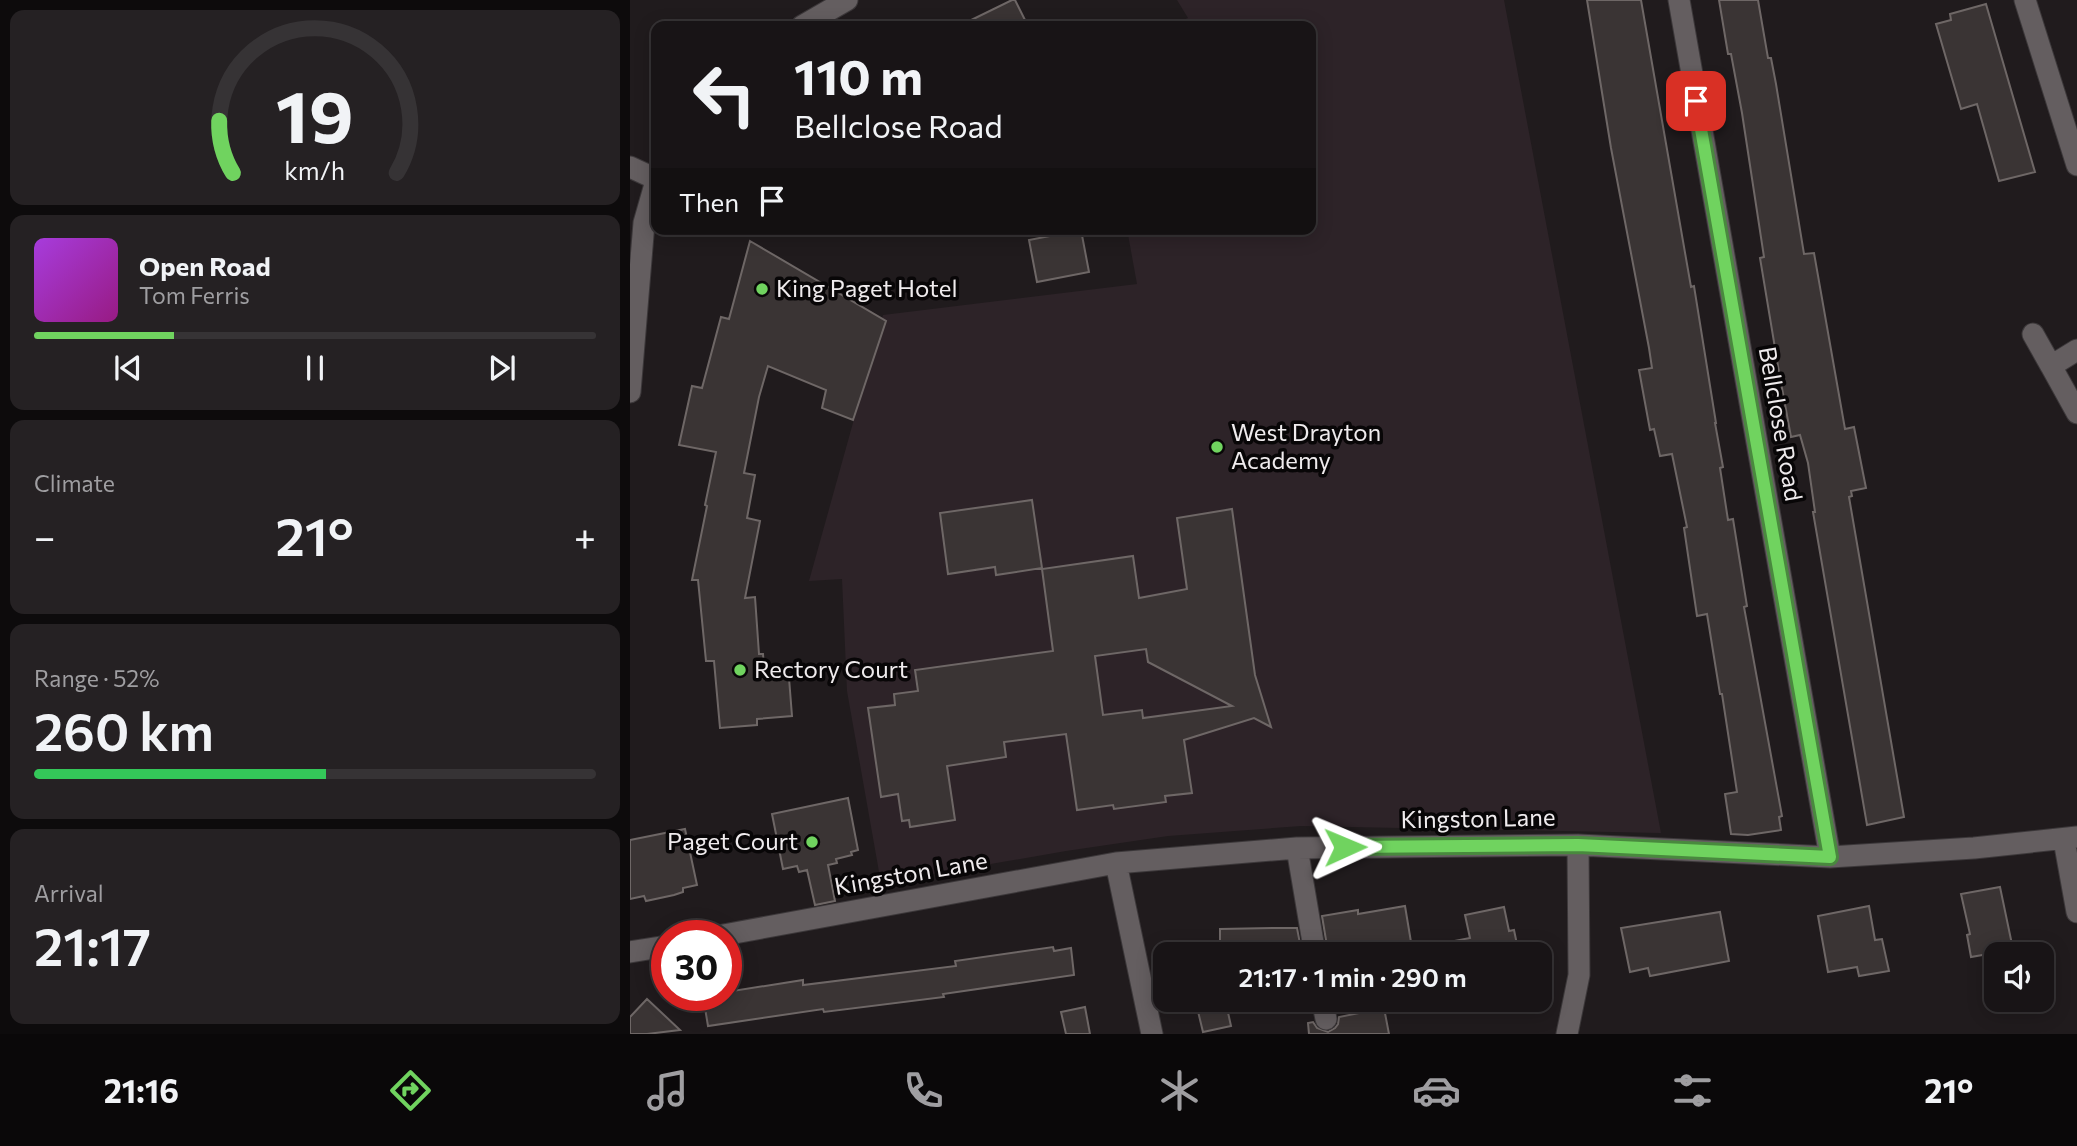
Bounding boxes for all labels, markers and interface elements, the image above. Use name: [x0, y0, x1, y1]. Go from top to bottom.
text: 110 m: [794, 45, 923, 105]
icon: left: [679, 49, 770, 140]
text: 19: [276, 70, 354, 159]
pin: [1666, 71, 1726, 131]
icon: arrive: [1677, 82, 1715, 120]
text: Bellclose Road: [794, 105, 1003, 145]
text: km/h: [285, 155, 345, 185]
icon: arrive: [753, 182, 791, 220]
text: Then: [679, 186, 739, 217]
text: Open Road: [139, 250, 271, 281]
place label: King Paget Hotel: [776, 273, 958, 302]
text: Tom Ferris: [139, 281, 250, 309]
marker: King Paget Hotel: [754, 281, 770, 297]
street label: Bellclose Road: [1754, 344, 1809, 503]
icon: previous: [109, 349, 147, 387]
icon: pause: [296, 349, 334, 387]
icon: next: [483, 349, 521, 387]
place label: West Drayton Academy: [1231, 417, 1381, 474]
marker: West Drayton Academy: [1209, 439, 1225, 455]
text: Climate: [34, 469, 115, 497]
text: 21°: [275, 503, 354, 567]
text: −: [34, 512, 56, 559]
text: +: [574, 512, 596, 559]
place label: Rectory Court: [754, 654, 908, 683]
marker: Rectory Court: [732, 662, 748, 678]
text: Range · 52%: [34, 664, 159, 692]
text: 260 km: [34, 698, 214, 762]
street label: Kingston Lane: [1400, 802, 1556, 833]
position arrow: [1308, 810, 1382, 884]
place label: Paget Court: [667, 826, 798, 855]
marker: Paget Court: [804, 834, 820, 850]
street label: Kingston Lane: [832, 845, 990, 900]
text: Arrival: [34, 879, 104, 907]
text: 21:17: [34, 913, 151, 977]
speed limit sign: 30: [651, 920, 742, 1011]
map controls: [1984, 942, 2054, 1012]
button: sound: [1984, 942, 2054, 1012]
text: 21:17 · 1 min · 290 m: [1238, 961, 1467, 992]
icon: directions: [386, 1066, 435, 1115]
icon: music: [643, 1066, 692, 1115]
icon: phone: [899, 1066, 948, 1115]
icon: climate: [1155, 1066, 1204, 1115]
icon: car: [1412, 1066, 1461, 1115]
icon: filters: [1668, 1066, 1717, 1115]
text: 21:16: [104, 1070, 179, 1110]
text: 21°: [1924, 1070, 1973, 1110]

